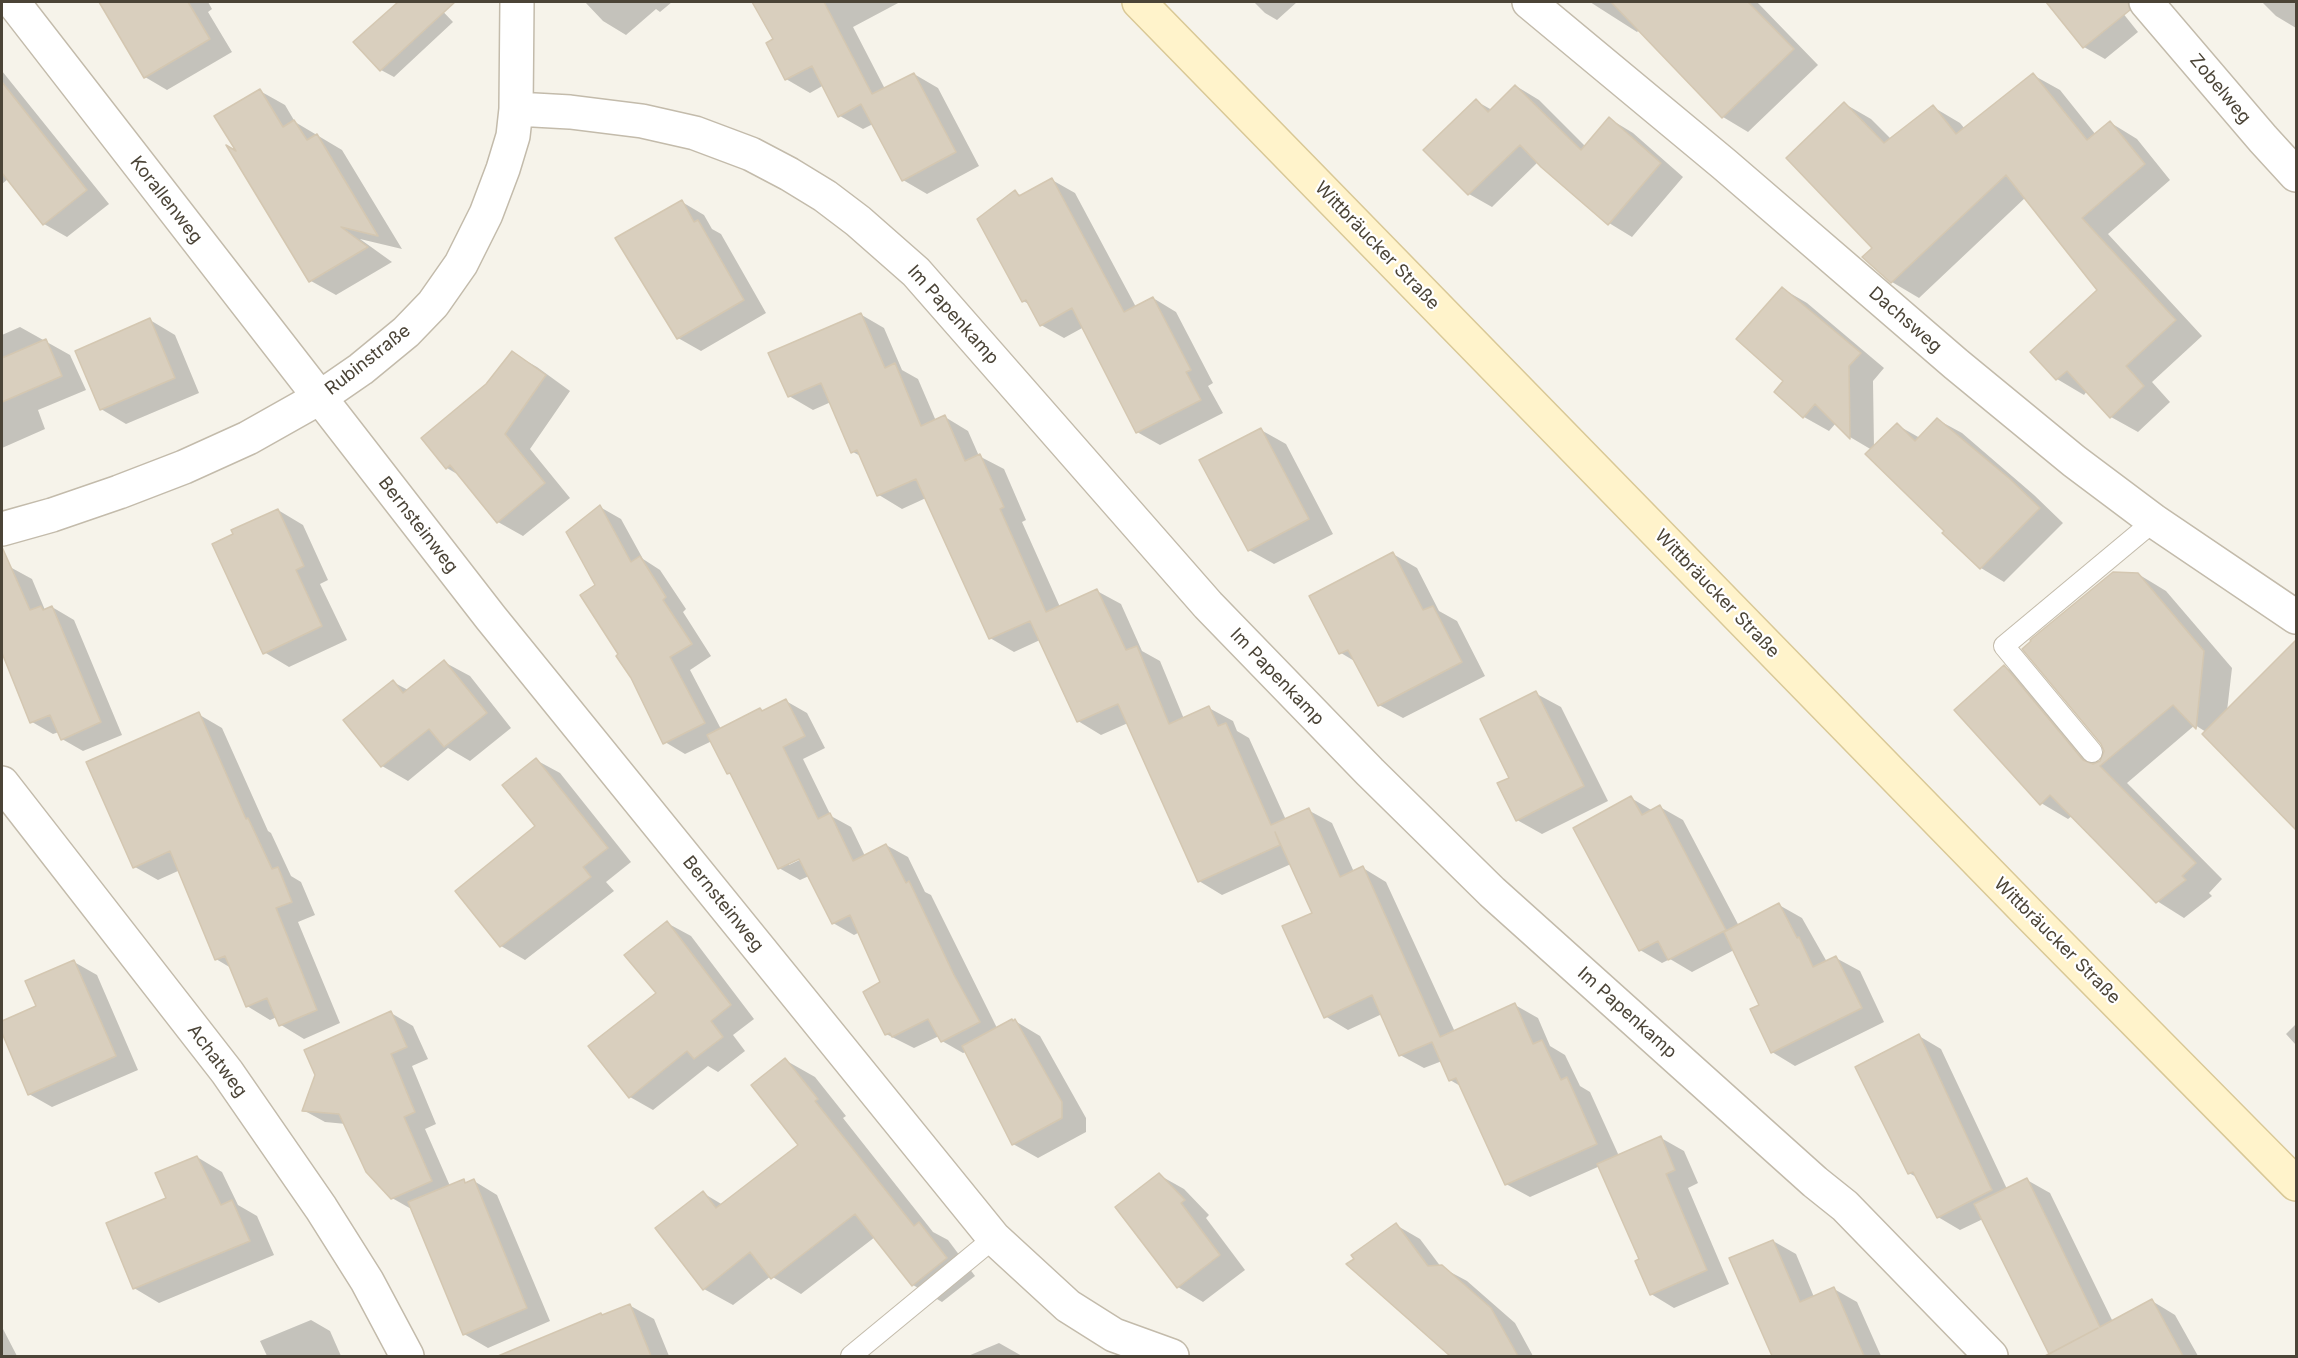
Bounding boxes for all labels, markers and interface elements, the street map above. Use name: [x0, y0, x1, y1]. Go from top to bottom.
street label: Zobelweg: [2185, 50, 2255, 128]
street label: Korallenweg: [125, 152, 207, 248]
street label: Wittbräucker Straße: [1310, 177, 1444, 315]
street label: Im Papenkamp: [903, 261, 1003, 369]
street label: Dachsweg: [1864, 283, 1946, 357]
street label: Rubinstraße: [321, 320, 415, 400]
street label: Bernsteinweg: [374, 472, 462, 578]
street label: Wittbräucker Straße: [1650, 525, 1784, 663]
street label: Im Papenkamp: [1225, 624, 1329, 730]
street label: Bernsteinweg: [678, 852, 768, 956]
street label: Wittbräucker Straße: [1989, 873, 2125, 1009]
street label: Im Papenkamp: [1573, 963, 1681, 1063]
street label: Achatweg: [183, 1020, 251, 1102]

